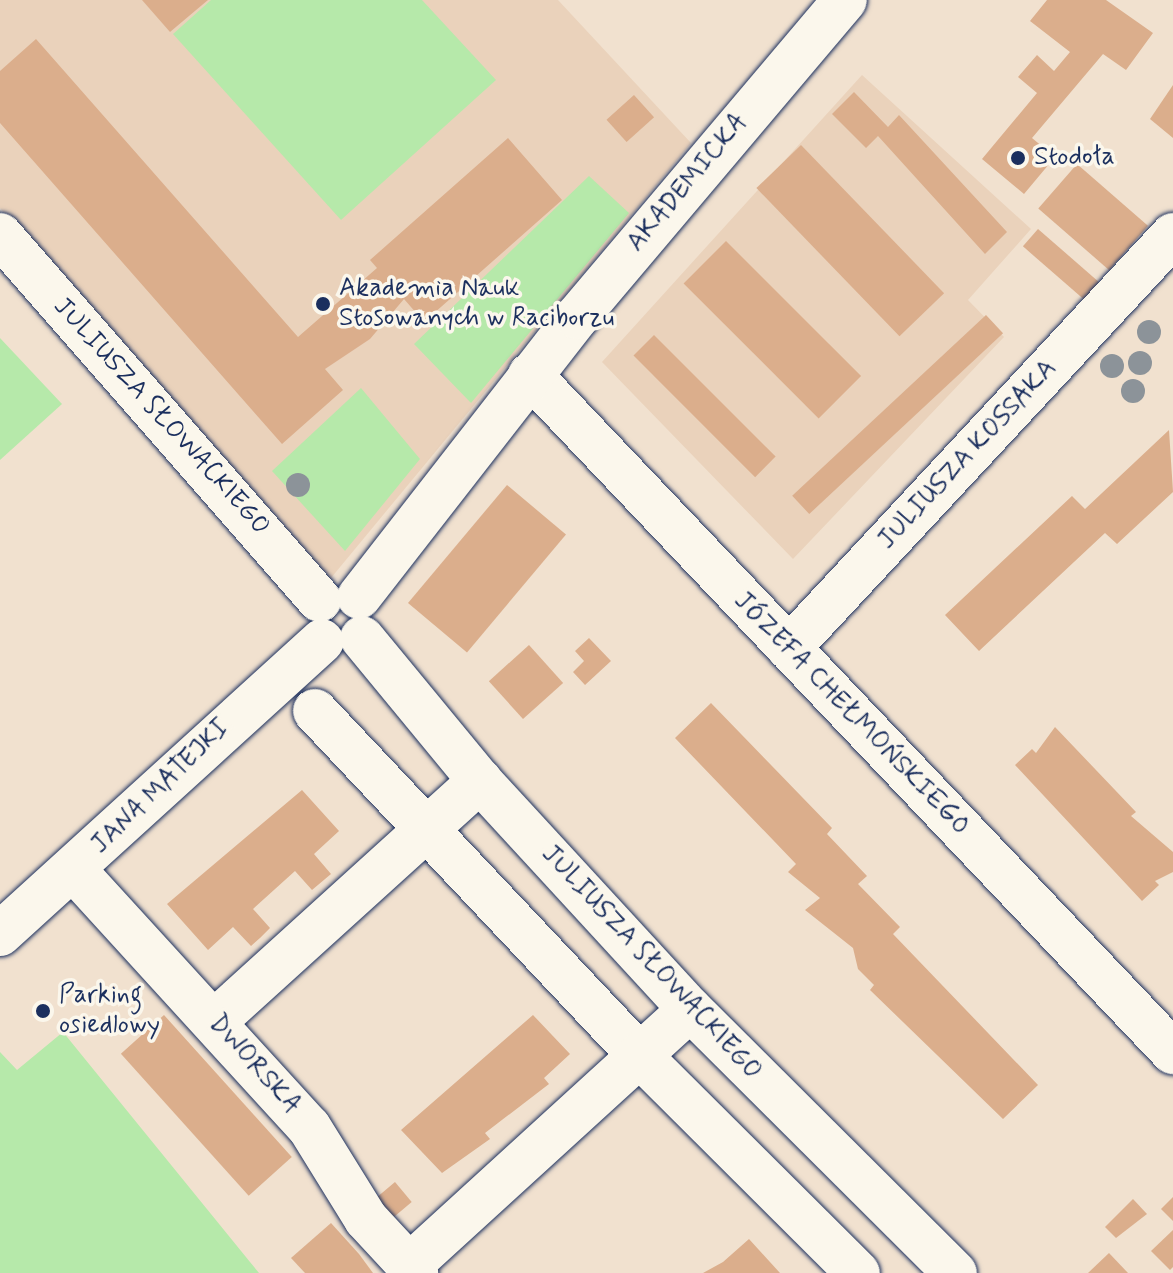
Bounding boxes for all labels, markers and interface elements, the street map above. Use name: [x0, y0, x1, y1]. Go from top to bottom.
street label: AKADEMICKA: [621, 107, 755, 259]
place label: Stodoła: [1034, 142, 1115, 174]
marker: Stodoła: [1009, 149, 1027, 167]
place label: Akademia Nauk Stosowanych w Raciborzu: [339, 273, 619, 334]
street label: JULIUSZA SŁOWACKIEGO: [46, 291, 276, 543]
marker: Akademia Nauk Stosowanych w Raciborzu: [314, 295, 332, 313]
street label: JULIUSZA KOSSAKA: [872, 353, 1064, 557]
street label: JÓZEFA CHEŁMOŃSKIEGO: [727, 586, 975, 842]
street label: JANA MATEJKI: [83, 710, 239, 864]
street label: JULIUSZA SŁOWACKIEGO: [534, 839, 768, 1087]
place label: Parking osiedlowy: [59, 980, 160, 1042]
marker: Parking osiedlowy: [34, 1002, 52, 1020]
street label: DWORSKA: [201, 1009, 307, 1121]

